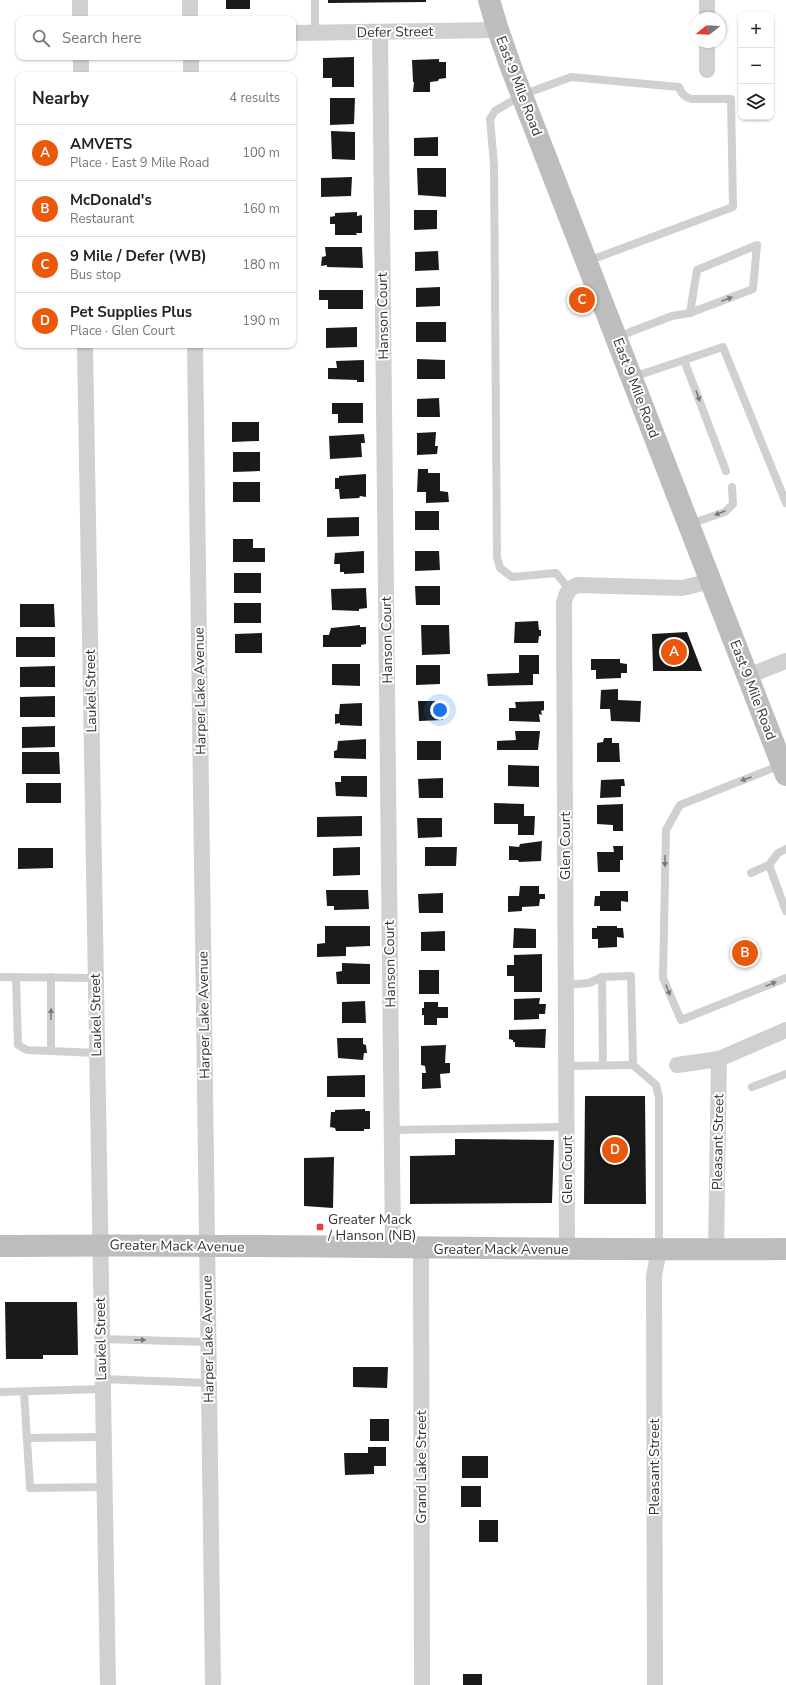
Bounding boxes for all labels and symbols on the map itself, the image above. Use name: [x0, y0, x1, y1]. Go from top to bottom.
north arrow: [690, 12, 726, 48]
street label: Defer Street: [357, 22, 434, 42]
street label: East 9 Mile Road: [491, 33, 547, 139]
street label: Hanson Court: [373, 272, 393, 360]
pin: C: [569, 285, 595, 315]
one-way arrow: [721, 295, 733, 301]
street label: East 9 Mile Road: [608, 335, 664, 441]
one-way arrow: [696, 391, 702, 403]
one-way arrow: [714, 510, 726, 516]
street label: Hanson Court: [377, 596, 397, 684]
street label: Harper Lake Avenue: [189, 627, 211, 755]
pin: A: [661, 637, 687, 667]
street label: East 9 Mile Road: [725, 637, 781, 743]
street label: Laukel Street: [81, 649, 101, 733]
your location: [430, 700, 450, 720]
one-way arrow: [739, 777, 751, 783]
street label: Glen Court: [556, 812, 575, 880]
one-way arrow: [662, 855, 668, 868]
street label: Hanson Court: [380, 920, 400, 1008]
pin: B: [732, 938, 758, 968]
street label: Harper Lake Avenue: [193, 951, 215, 1079]
street label: Laukel Street: [86, 973, 106, 1057]
one-way arrow: [765, 981, 777, 987]
one-way arrow: [666, 984, 672, 996]
one-way arrow: [48, 1007, 54, 1020]
street label: Pleasant Street: [708, 1093, 728, 1190]
pin: D: [602, 1135, 628, 1165]
street label: Glen Court: [558, 1136, 577, 1204]
place label: Greater Mack / Hanson (NB): [327, 1210, 416, 1245]
marker: Greater Mack / Hanson (NB): [315, 1222, 325, 1232]
street label: Greater Mack Avenue: [109, 1235, 245, 1257]
street label: Greater Mack Avenue: [434, 1240, 568, 1259]
street label: Harper Lake Avenue: [197, 1275, 219, 1403]
street label: Laukel Street: [91, 1297, 111, 1381]
one-way arrow: [134, 1337, 147, 1343]
street label: Grand Lake Street: [412, 1410, 431, 1524]
street label: Pleasant Street: [645, 1419, 664, 1515]

